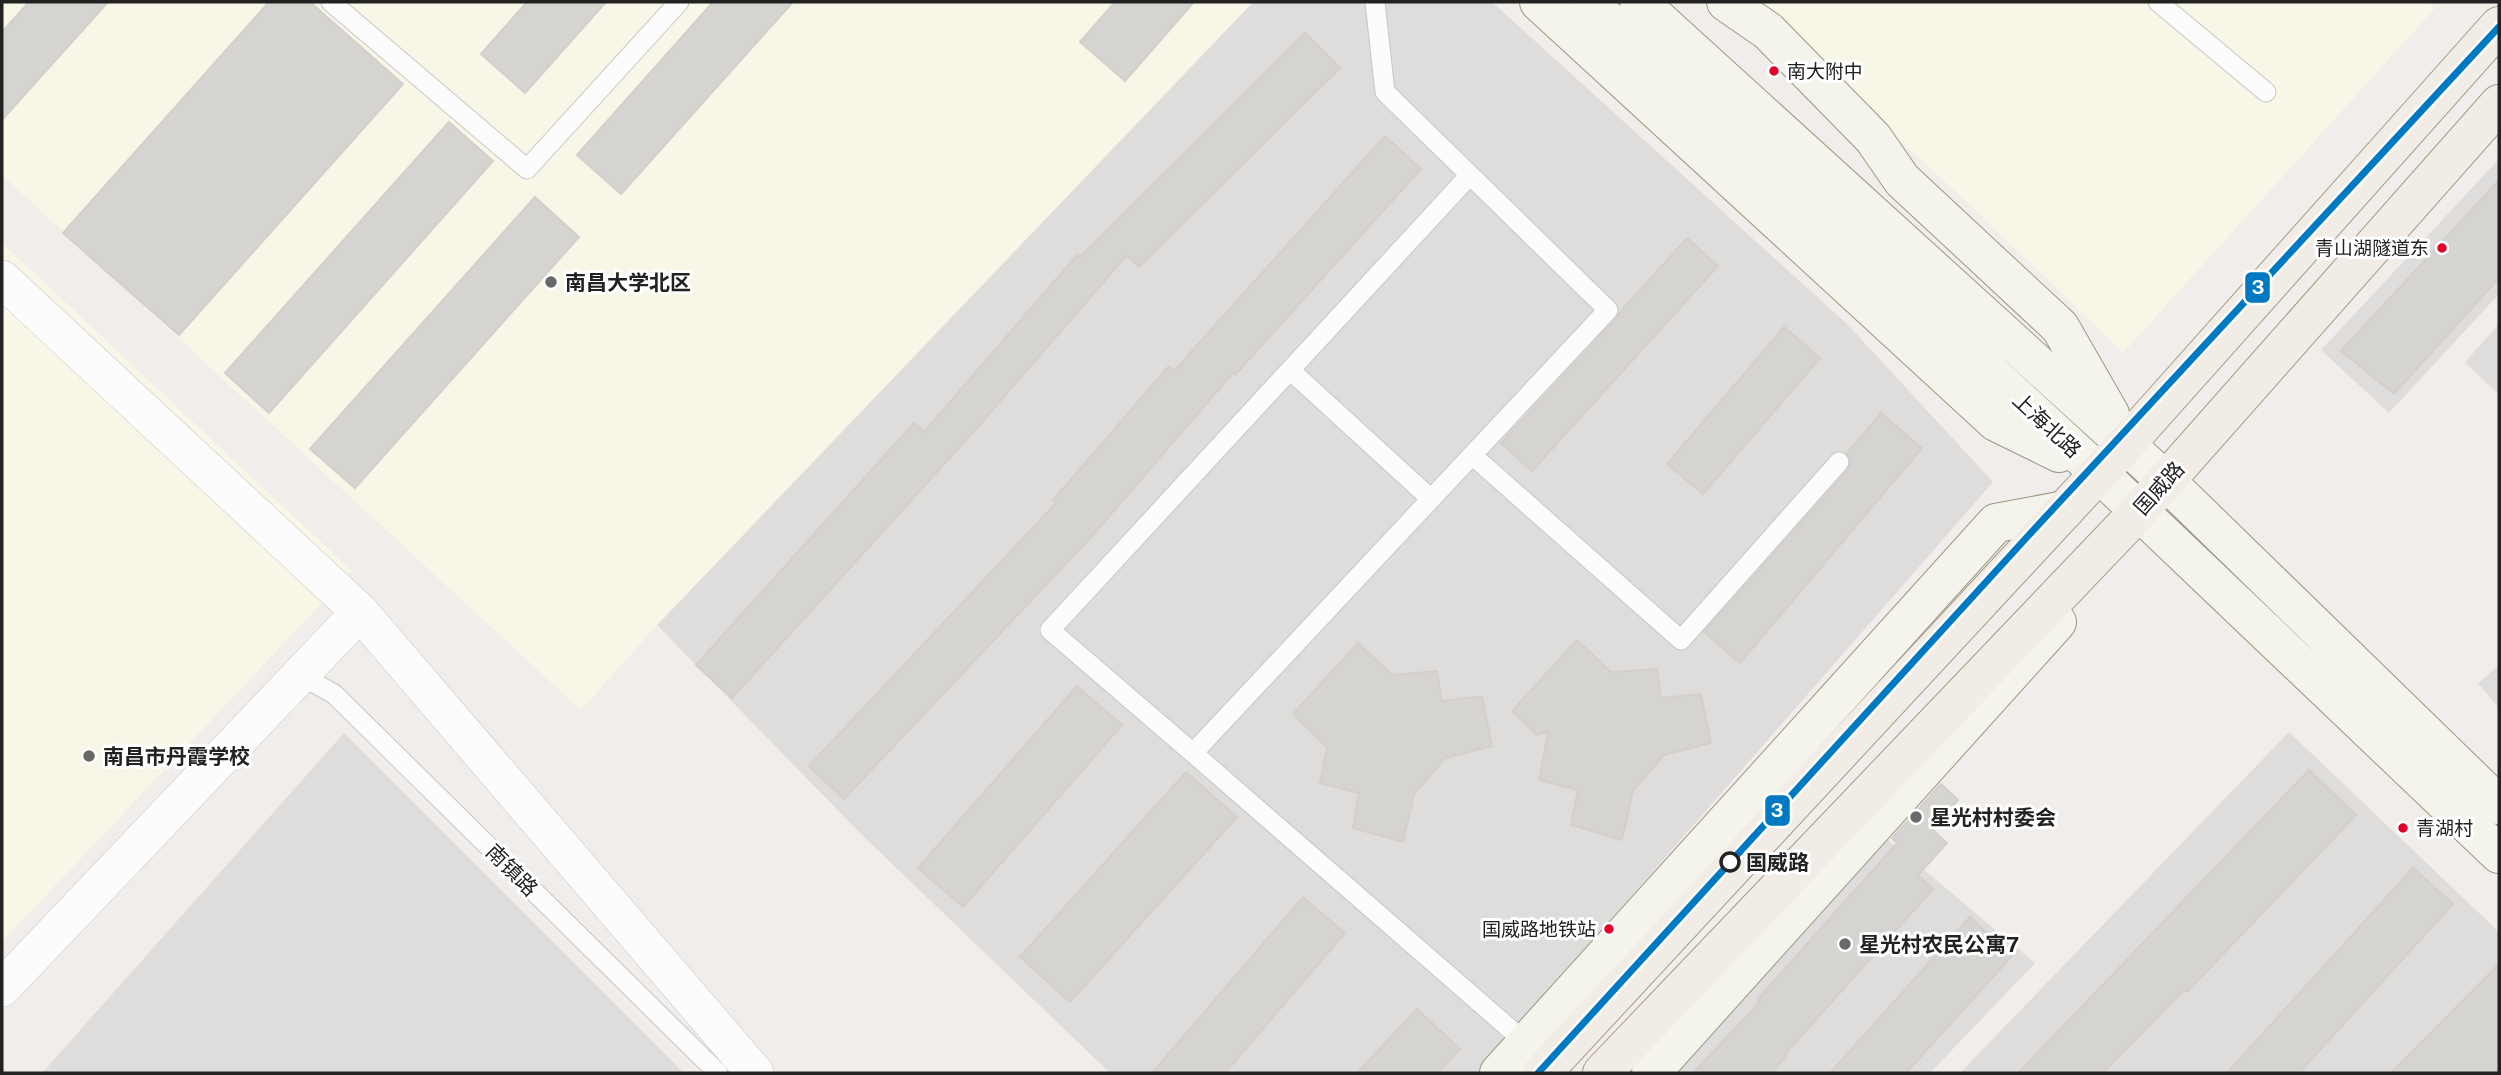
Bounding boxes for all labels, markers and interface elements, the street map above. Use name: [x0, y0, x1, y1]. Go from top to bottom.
place label: 南大附中: [1787, 60, 1863, 82]
marker: 南大附中: [1767, 64, 1781, 78]
place label: 青山湖隧道东: [2315, 237, 2429, 259]
marker: 青山湖隧道东: [2435, 241, 2449, 255]
place label: 南昌大学北区: [565, 270, 691, 295]
line badge: 3: [2244, 271, 2271, 304]
marker: 南昌大学北区: [543, 274, 559, 290]
text: 3: [2252, 276, 2264, 298]
street label: 上海北路: [2008, 387, 2086, 463]
street label: 国威路: [2129, 456, 2189, 520]
place label: 南昌市丹霞学校: [103, 744, 250, 769]
marker: 南昌市丹霞学校: [81, 748, 97, 764]
line badge: 3: [1764, 794, 1791, 827]
text: 3: [1771, 799, 1783, 821]
place label: 星光村村委会: [1930, 805, 2056, 830]
marker: 星光村村委会: [1908, 809, 1924, 825]
place label: 青湖村: [2416, 817, 2473, 839]
marker: 青湖村: [2396, 821, 2410, 835]
street label: 南镇路: [481, 839, 543, 901]
place label: 国威路: [1746, 850, 1809, 875]
marker: 国威路: [1720, 852, 1740, 872]
place label: 国威路地铁站: [1482, 918, 1596, 940]
marker: 国威路地铁站: [1602, 922, 1616, 936]
place label: 星光村农民公寓7: [1859, 932, 2019, 957]
marker: 星光村农民公寓7: [1837, 936, 1853, 952]

